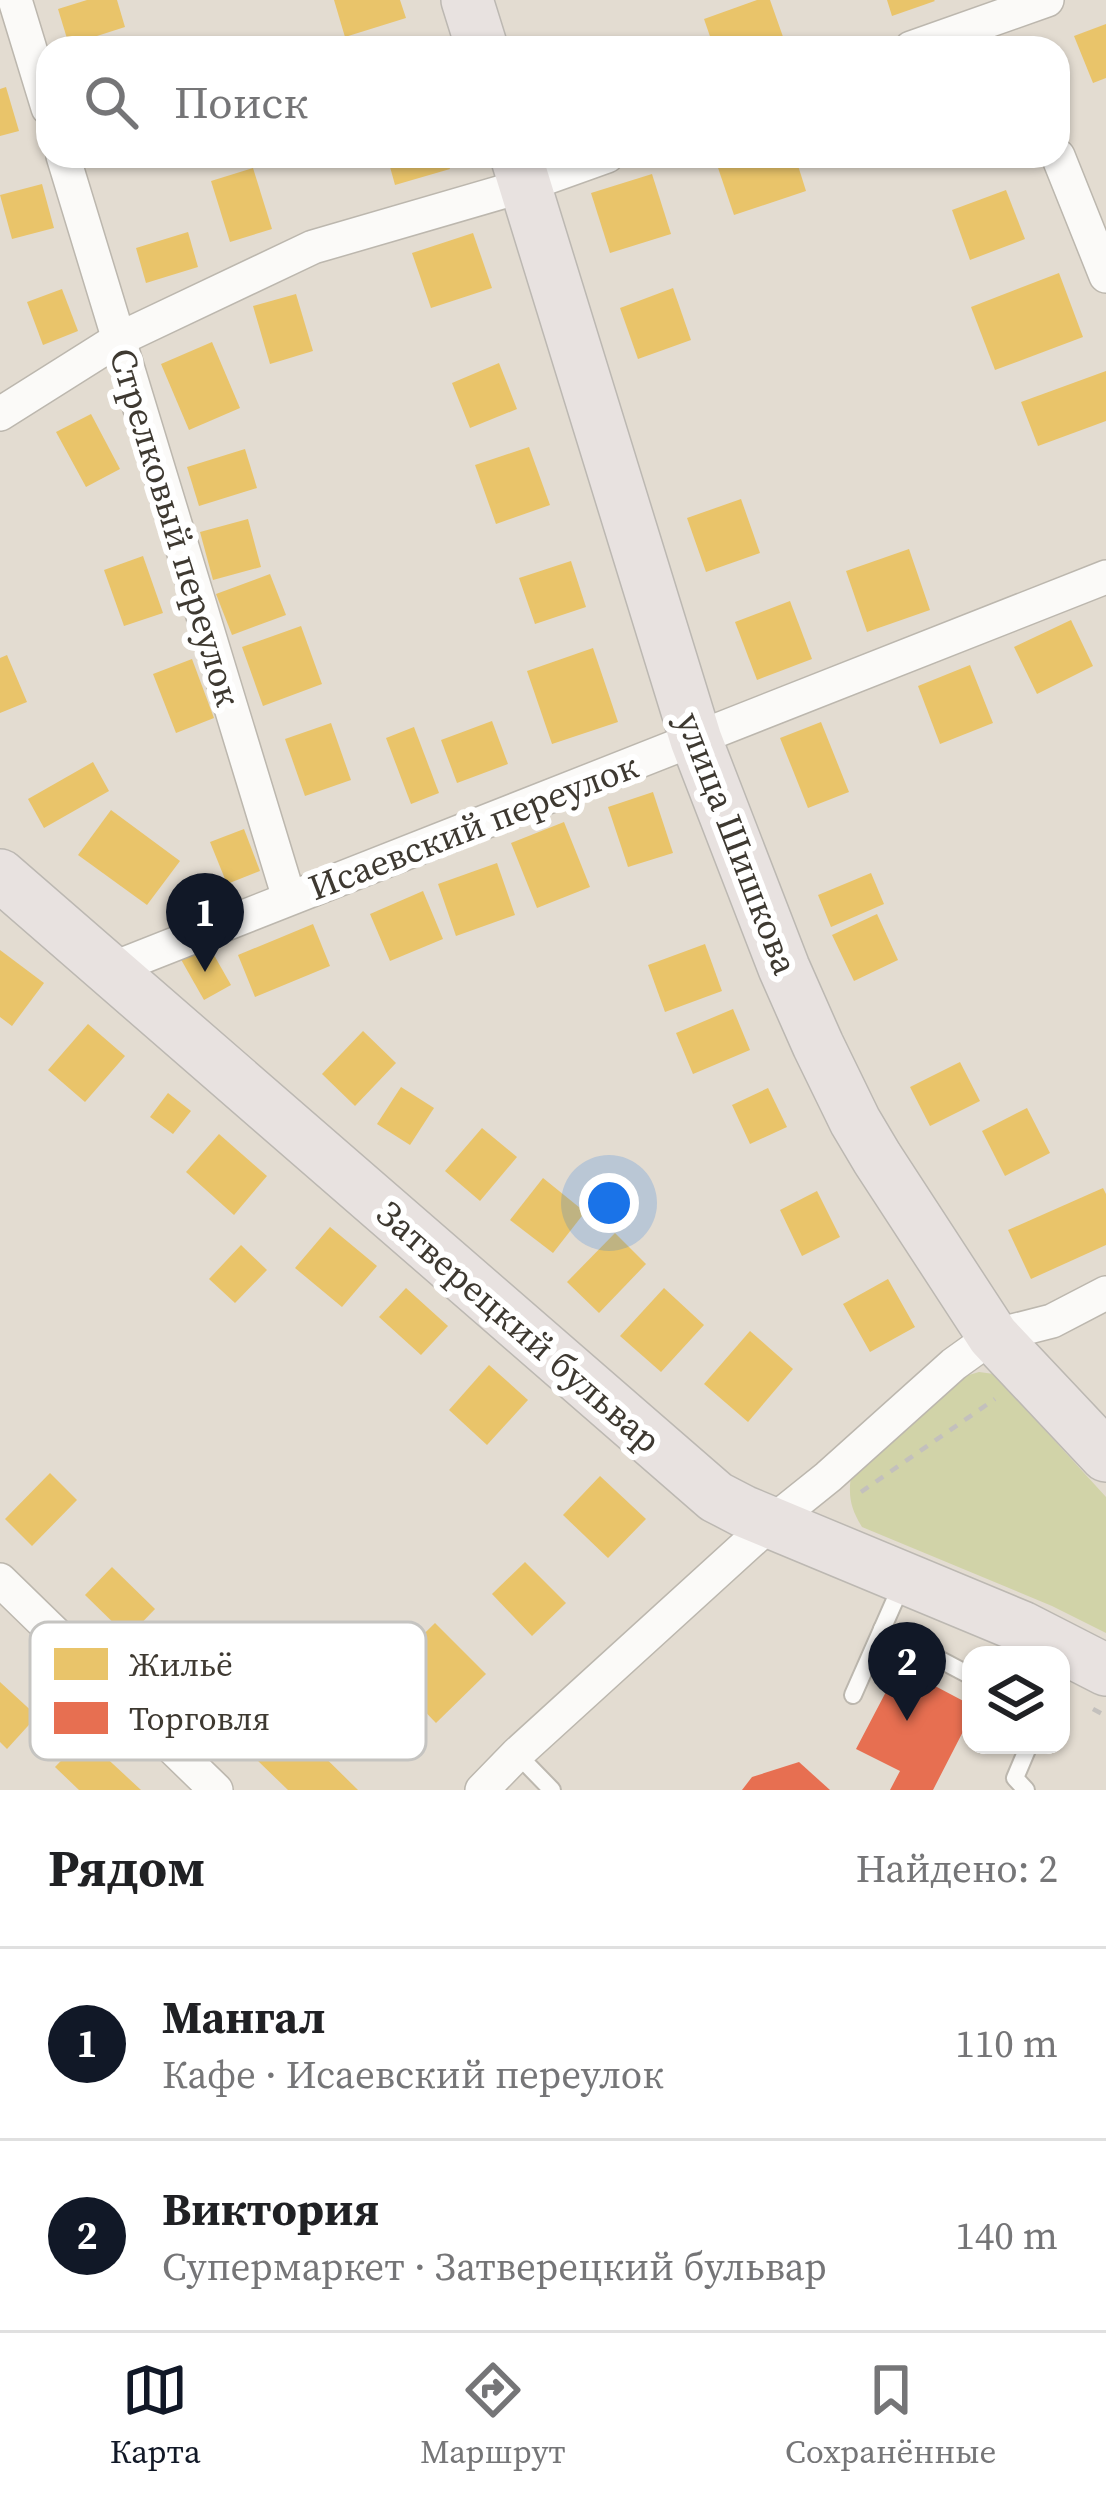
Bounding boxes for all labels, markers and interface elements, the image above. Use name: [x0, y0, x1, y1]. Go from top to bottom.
search box: [36, 36, 1070, 168]
icon: search: [78, 69, 144, 135]
text: Поиск: [174, 71, 308, 133]
street label: Стрелковый переулок: [98, 342, 253, 712]
street label: улица Шишкова: [665, 705, 810, 982]
street label: Исаевский переулок: [301, 741, 645, 912]
pin: 1: [166, 873, 244, 972]
your location: [579, 1173, 639, 1233]
street label: Затверецкий бульвар: [366, 1189, 671, 1464]
legend: [30, 1622, 426, 1760]
pin: 2: [868, 1622, 946, 1721]
text: Жильё: [129, 1642, 233, 1687]
map controls: [962, 1646, 1070, 1754]
button: layers: [962, 1646, 1070, 1754]
text: Торговля: [129, 1696, 270, 1741]
text: Рядом: [48, 1833, 205, 1903]
text: Найдено: 2: [856, 1842, 1058, 1895]
text: Мангал: [162, 1986, 326, 2048]
text: 1: [76, 2017, 98, 2070]
text: 110 m: [955, 2017, 1058, 2070]
text: Кафе · Исаевский переулок: [162, 2048, 664, 2101]
text: Виктория: [162, 2178, 379, 2240]
text: 2: [76, 2209, 98, 2262]
text: 140 m: [955, 2209, 1058, 2262]
text: Супермаркет · Затверецкий бульвар: [162, 2240, 827, 2293]
tab: Карта: [110, 2357, 201, 2474]
tab: Маршрут: [420, 2357, 566, 2474]
tab: Сохранённые: [785, 2357, 996, 2474]

